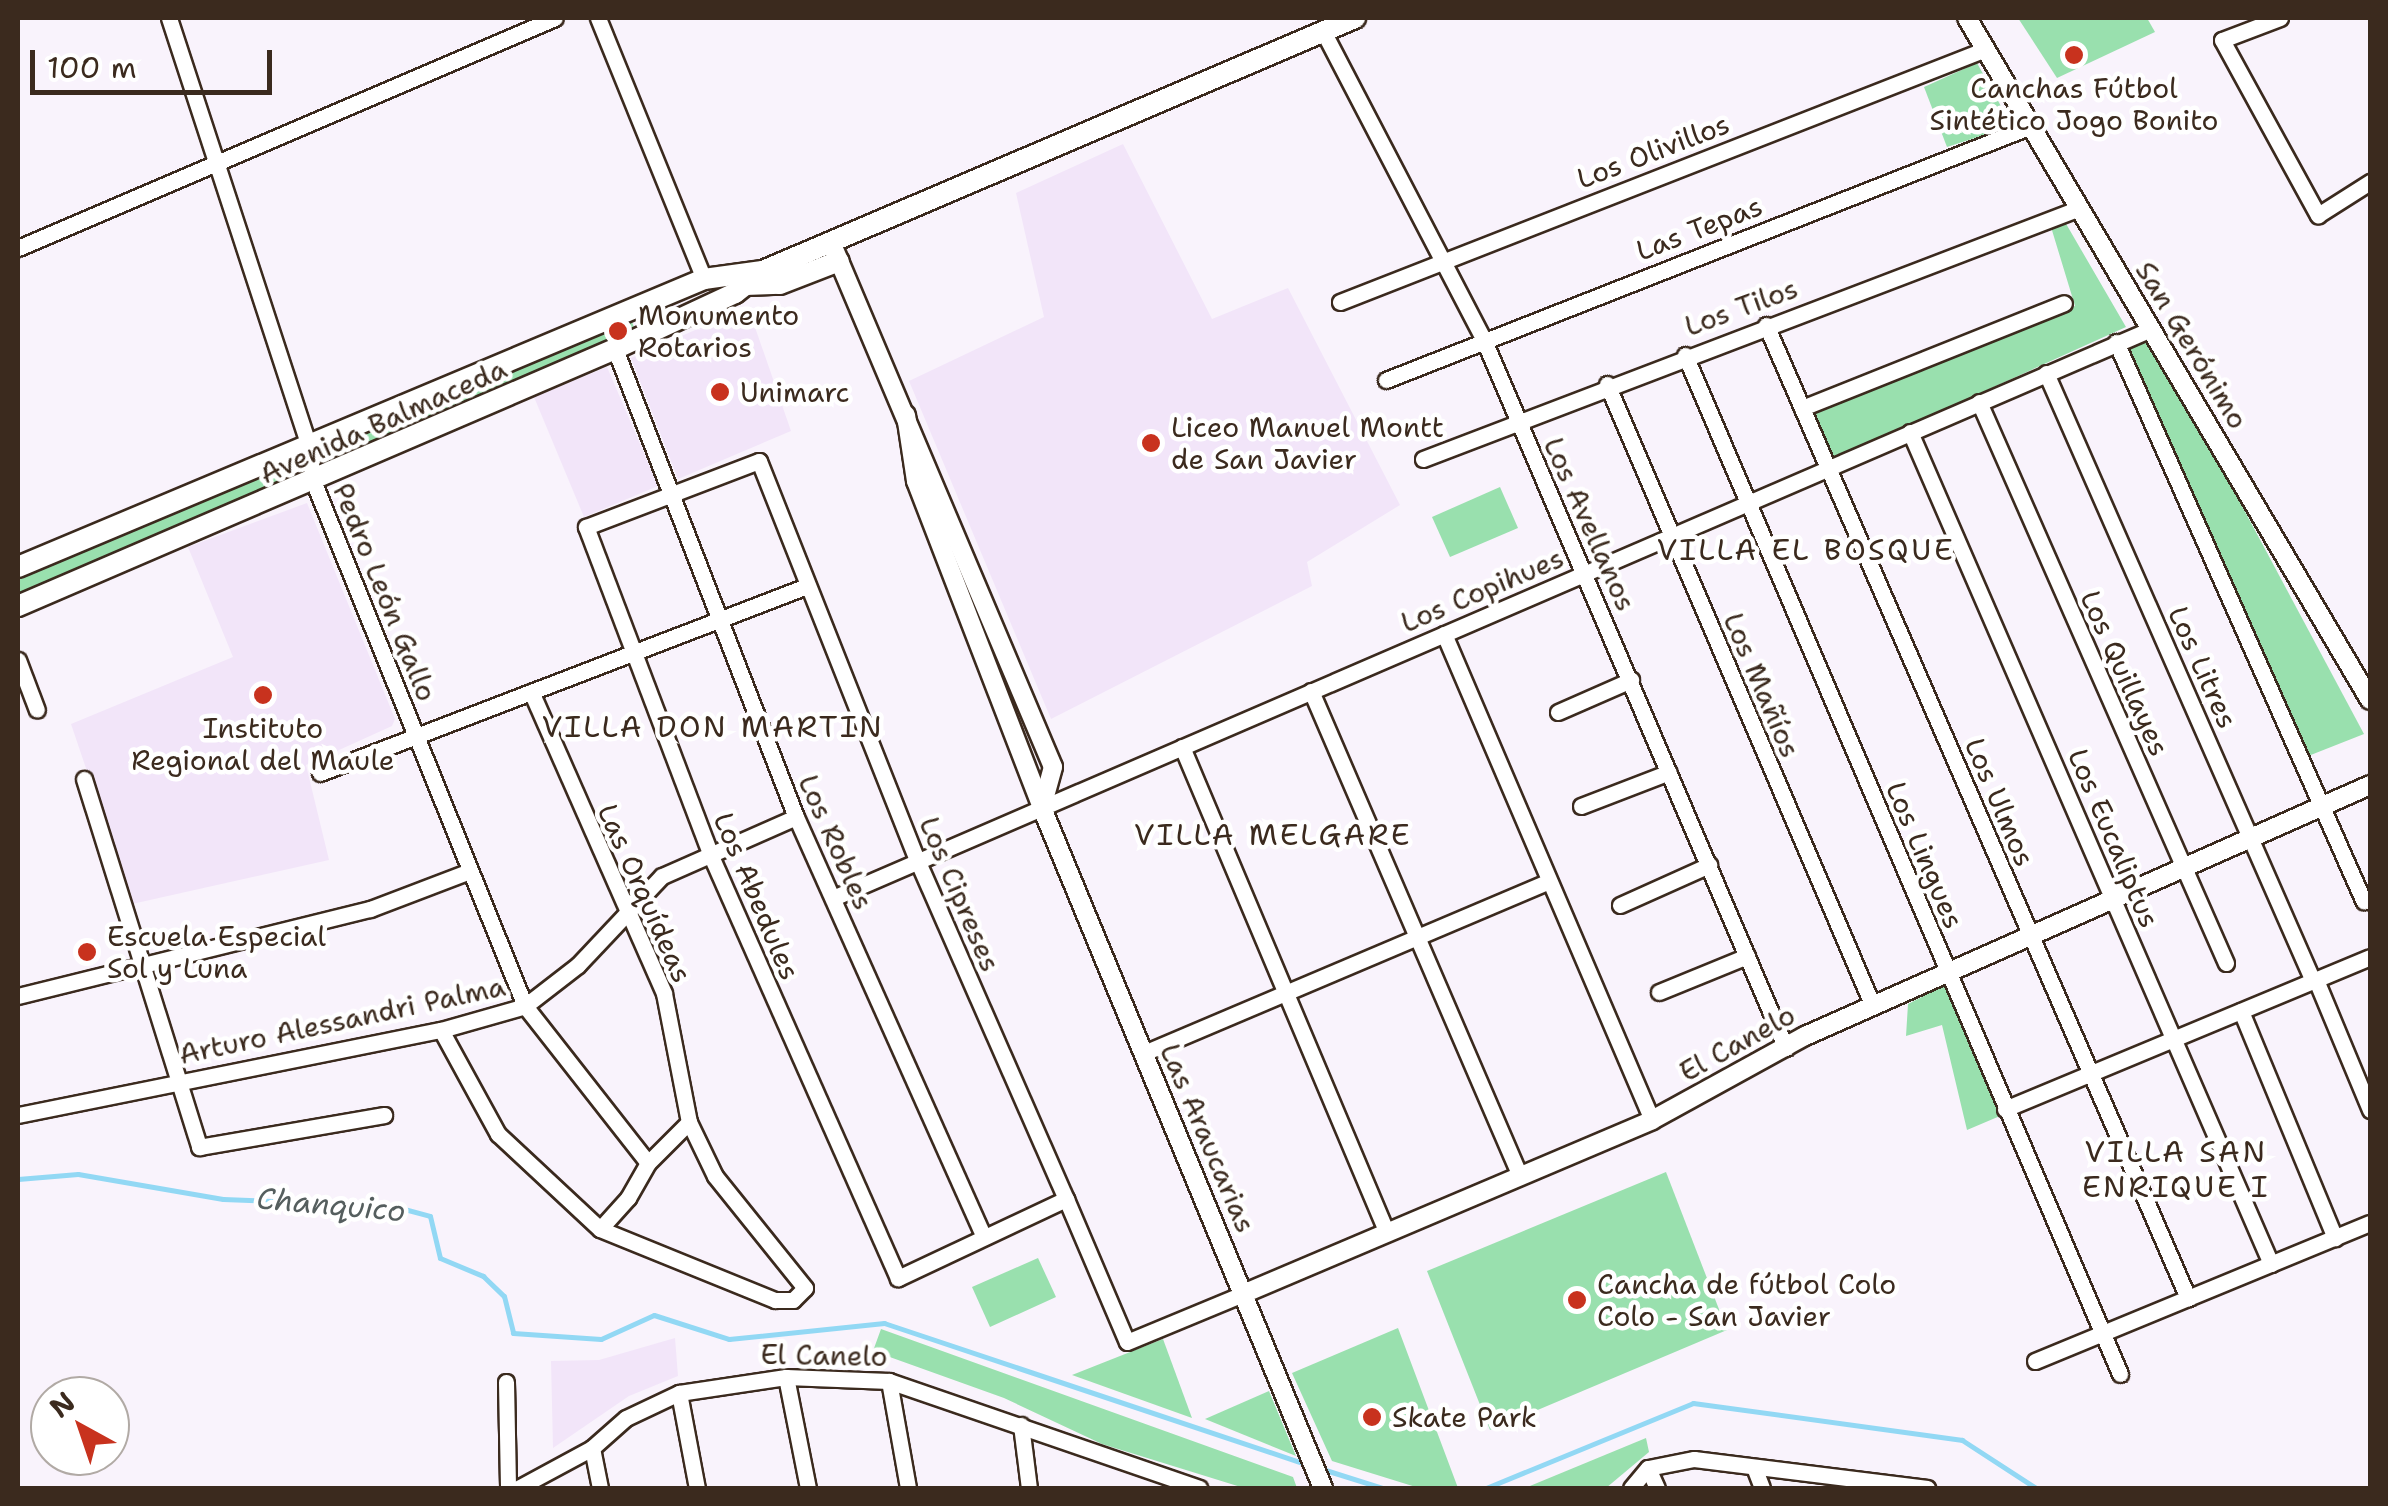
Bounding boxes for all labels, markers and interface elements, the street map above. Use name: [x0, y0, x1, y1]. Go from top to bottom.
scale bar: [35, 30, 278, 92]
marker: Canchas Fútbol Sintético Jogo Bonito: [2063, 44, 2085, 66]
text: 100 m: [47, 47, 137, 88]
place label: Canchas Fútbol Sintético Jogo Bonito: [1930, 71, 2218, 137]
street label: Los Olivillos: [1572, 107, 1734, 195]
street label: Las Tepas: [1631, 189, 1767, 267]
street label: San Gerónimo: [2129, 255, 2255, 435]
street label: Los Tilos: [1680, 271, 1802, 343]
place label: Monumento Rotarios: [638, 298, 799, 364]
marker: Monumento Rotarios: [607, 320, 629, 342]
street label: Avenida Balmaceda: [254, 351, 512, 491]
place label: Unimarc: [740, 375, 850, 409]
marker: Unimarc: [709, 381, 731, 403]
place label: Liceo Manuel Montt de San Javier: [1171, 410, 1444, 476]
marker: Liceo Manuel Montt de San Javier: [1140, 432, 1162, 454]
street label: Los Avellanos: [1537, 432, 1643, 616]
street label: Pedro León Gallo: [326, 478, 444, 706]
district label: VILLA EL BOSQUE: [1657, 532, 1955, 568]
street label: Los Copihues: [1396, 541, 1568, 639]
street label: Los Quillayes: [2074, 585, 2176, 761]
street label: Los Litres: [2161, 601, 2245, 733]
street label: Los Mañíos: [1716, 608, 1808, 762]
marker: Instituto Regional del Maule: [252, 684, 274, 706]
district label: VILLA DON MARTIN: [542, 709, 884, 745]
place label: Instituto Regional del Maule: [131, 711, 395, 777]
street label: Los Ulmos: [1958, 733, 2042, 871]
street label: Los Eucaliptus: [2061, 744, 2167, 932]
street label: Los Robles: [791, 769, 881, 915]
street label: Los Lingues: [1879, 777, 1971, 933]
street label: Las Orquídeas: [591, 799, 699, 987]
street label: Los Abedules: [707, 807, 807, 985]
street label: Los Cipreses: [912, 812, 1008, 976]
district label: VILLA MELGARE: [1134, 817, 1412, 853]
place label: Escuela Especial Sol y Luna: [107, 919, 326, 985]
marker: Escuela Especial Sol y Luna: [76, 941, 98, 963]
street label: Arturo Alessandri Palma: [176, 969, 508, 1071]
street label: El Canelo: [1673, 998, 1801, 1088]
street label: Las Araucarias: [1153, 1039, 1263, 1237]
district label: VILLA SAN ENRIQUE I: [2082, 1134, 2270, 1204]
water label: Chanquico: [255, 1181, 407, 1229]
place label: Cancha de fútbol Colo Colo - San Javier: [1597, 1267, 1896, 1333]
marker: Cancha de fútbol Colo Colo - San Javier: [1566, 1289, 1588, 1311]
street label: El Canelo: [760, 1337, 888, 1373]
north arrow: [30, 1376, 130, 1476]
text: N: [41, 1383, 83, 1426]
place label: Skate Park: [1392, 1400, 1537, 1434]
marker: Skate Park: [1361, 1406, 1383, 1428]

